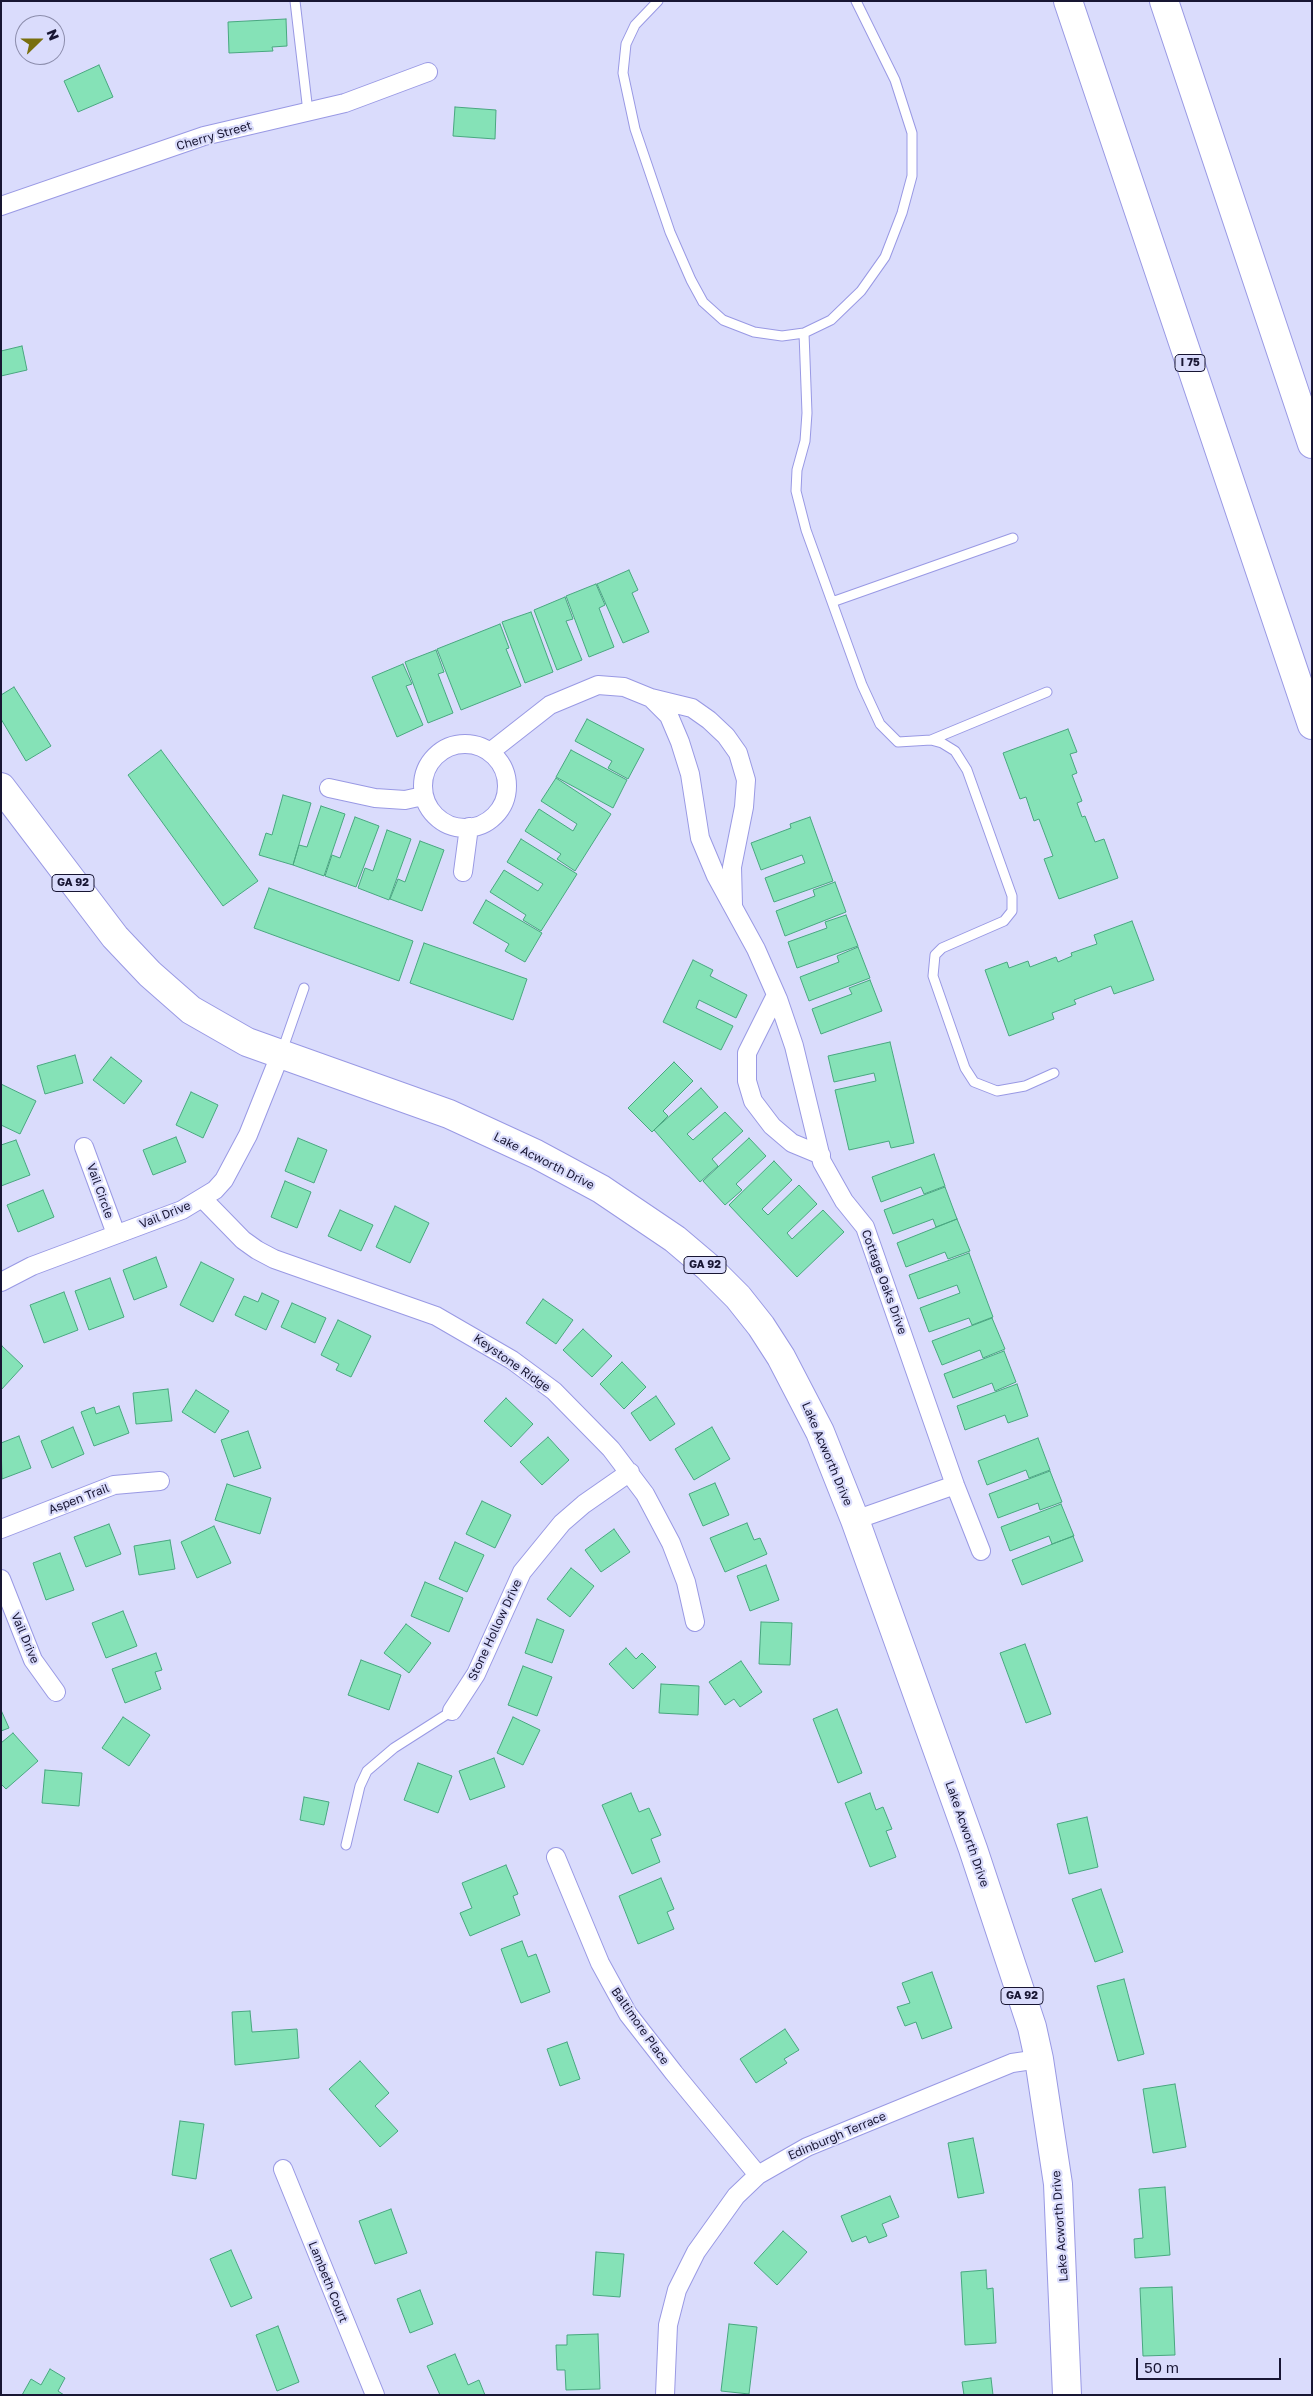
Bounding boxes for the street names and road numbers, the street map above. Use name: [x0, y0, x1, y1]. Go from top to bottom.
street label: Cherry Street: [175, 118, 253, 154]
road number: I 75: [1175, 354, 1205, 372]
road number: GA 92: [52, 874, 94, 891]
street label: Lake Acworth Drive: [491, 1129, 597, 1193]
street label: Vail Circle: [83, 1162, 117, 1220]
street label: Vail Drive: [137, 1198, 193, 1232]
street label: Cottage Oaks Drive: [858, 1228, 910, 1336]
road number: GA 92: [684, 1256, 726, 1274]
street label: Keystone Ridge: [471, 1331, 553, 1395]
street label: Lake Acworth Drive: [799, 1400, 855, 1508]
street label: Aspen Trail: [47, 1481, 111, 1517]
street label: Stone Hollow Drive: [465, 1577, 525, 1683]
street label: Vail Drive: [8, 1610, 42, 1666]
street label: Lake Acworth Drive: [942, 1779, 992, 1889]
street label: Baltimore Place: [608, 1985, 672, 2067]
road number: GA 92: [1001, 1988, 1043, 2004]
street label: Edinburgh Terrace: [786, 2109, 888, 2163]
street label: Lake Acworth Drive: [1049, 2170, 1071, 2282]
street label: Lambeth Court: [305, 2239, 351, 2325]

